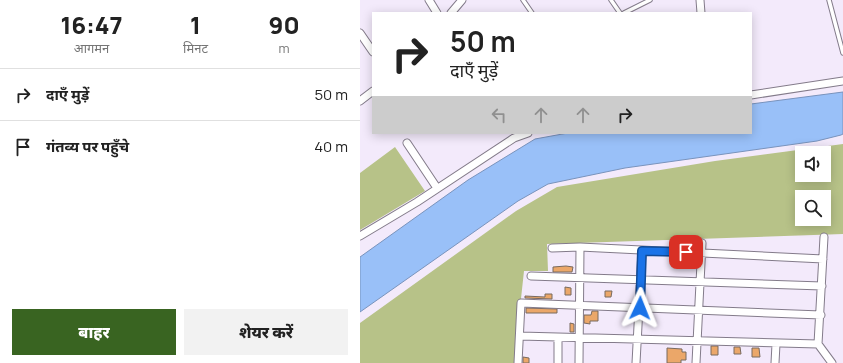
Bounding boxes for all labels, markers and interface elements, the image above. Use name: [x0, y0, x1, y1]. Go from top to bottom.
text: 16:47: [60, 8, 123, 41]
text: 1: [190, 8, 201, 41]
text: 90: [268, 8, 300, 41]
text: 50 m: [450, 22, 516, 60]
icon: right: [384, 28, 436, 80]
text: आगमन: [74, 39, 109, 57]
text: मिनट: [183, 39, 208, 57]
text: m: [278, 39, 290, 57]
text: दाएँ मुड़ें: [450, 58, 498, 82]
icon: right: [12, 84, 34, 106]
text: दाएँ मुड़ें: [46, 84, 89, 105]
text: 50 m: [314, 84, 348, 105]
icon: left: [488, 104, 510, 126]
icon: ahead: [530, 104, 552, 126]
icon: ahead: [572, 104, 594, 126]
icon: right: [614, 104, 636, 126]
icon: arrive: [12, 136, 34, 158]
text: गंतव्य पर पहुँचे: [46, 136, 129, 157]
text: 40 m: [314, 136, 348, 157]
map controls: [795, 146, 831, 226]
button: sound: [795, 146, 831, 182]
button: search: [795, 190, 831, 226]
pin: [669, 235, 703, 269]
icon: arrive: [675, 241, 697, 263]
position arrow: [619, 287, 661, 329]
button: बाहर: [12, 309, 176, 355]
button: शेयर करें: [184, 309, 348, 355]

